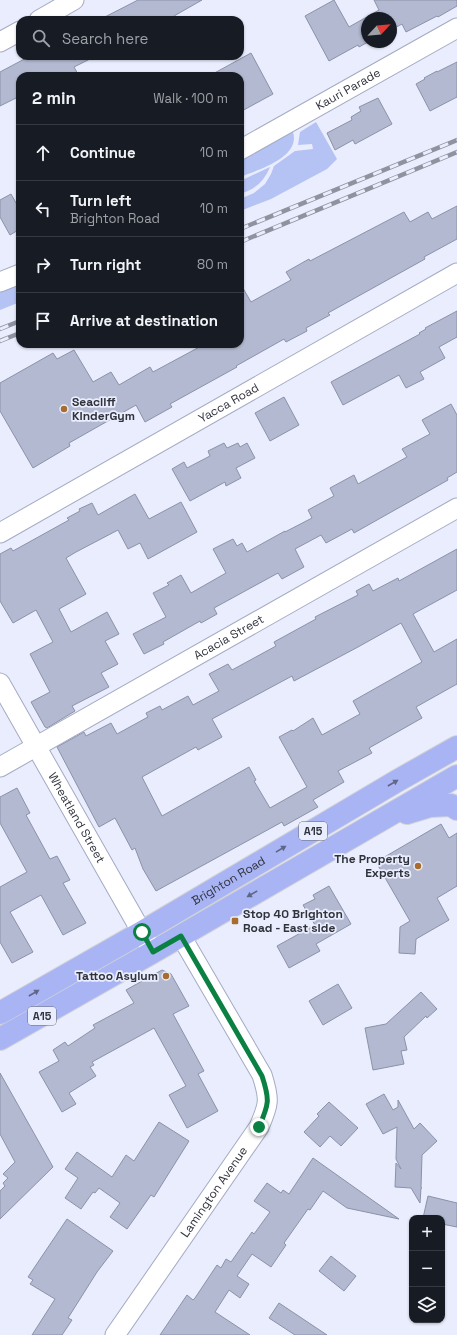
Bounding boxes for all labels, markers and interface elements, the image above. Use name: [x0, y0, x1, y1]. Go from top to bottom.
north arrow: [361, 12, 397, 48]
search box: [16, 16, 244, 60]
icon: search: [30, 27, 52, 49]
text: Search here: [62, 29, 148, 48]
street label: Kauri Parade: [313, 65, 383, 114]
text: 2 min: [32, 87, 76, 109]
text: Walk · 100 m: [153, 90, 228, 107]
icon: ahead: [32, 142, 54, 164]
text: Continue: [70, 143, 136, 162]
text: 10 m: [200, 144, 228, 161]
text: Turn left: [70, 191, 132, 210]
icon: left: [32, 198, 54, 220]
text: 10 m: [200, 200, 228, 217]
text: Brighton Road: [70, 210, 160, 227]
icon: right: [32, 254, 54, 276]
text: Turn right: [70, 255, 141, 274]
text: 80 m: [197, 256, 228, 273]
icon: arrive: [32, 310, 54, 332]
text: Arrive at destination: [70, 311, 218, 330]
street label: Yacca Road: [196, 379, 262, 426]
place label: Seacliff KinderGym: [72, 394, 135, 424]
marker: Seacliff KinderGym: [59, 404, 69, 414]
street label: Acacia Street: [191, 611, 267, 664]
street label: Wheatland Street: [45, 770, 109, 866]
one-way arrow: [387, 780, 399, 787]
road number: A15: [299, 822, 327, 840]
one-way arrow: [275, 846, 287, 853]
place label: The Property Experts: [334, 851, 410, 881]
street label: Brighton Road: [189, 853, 268, 909]
marker: The Property Experts: [413, 861, 423, 871]
one-way arrow: [247, 891, 258, 898]
place label: Stop 40 Brighton Road - East side: [243, 906, 343, 936]
marker: Stop 40 Brighton Road - East side: [230, 916, 240, 926]
route start: [133, 923, 151, 941]
place label: Tattoo Asylum: [76, 968, 158, 984]
marker: Tattoo Asylum: [161, 971, 171, 981]
one-way arrow: [28, 990, 40, 997]
road number: A15: [28, 1007, 56, 1025]
route end: [250, 1118, 268, 1136]
street label: Lamington Avenue: [177, 1143, 251, 1241]
map controls: [409, 1215, 445, 1323]
button: +: [409, 1215, 445, 1251]
button: −: [409, 1251, 445, 1287]
button: layers: [409, 1287, 445, 1323]

